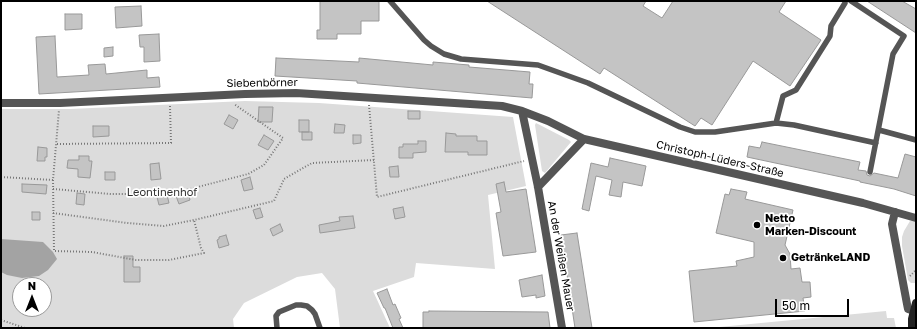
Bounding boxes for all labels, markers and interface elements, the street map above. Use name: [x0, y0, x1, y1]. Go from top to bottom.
street label: Siebenbörner: [226, 76, 298, 90]
street label: Christoph-Lüders-Straße: [655, 138, 785, 180]
park label: Leontinenhof: [127, 186, 197, 200]
street label: An der Weißen Mauer: [545, 200, 577, 312]
place label: Netto Marken-Discount: [765, 212, 857, 238]
marker: Netto Marken-Discount: [752, 220, 762, 230]
place label: GetränkeLAND: [791, 251, 870, 265]
marker: GetränkeLAND: [778, 253, 788, 263]
north arrow: [12, 277, 52, 317]
text: N: [28, 279, 36, 292]
scale bar: [777, 291, 851, 317]
text: 50 m: [782, 298, 810, 313]

